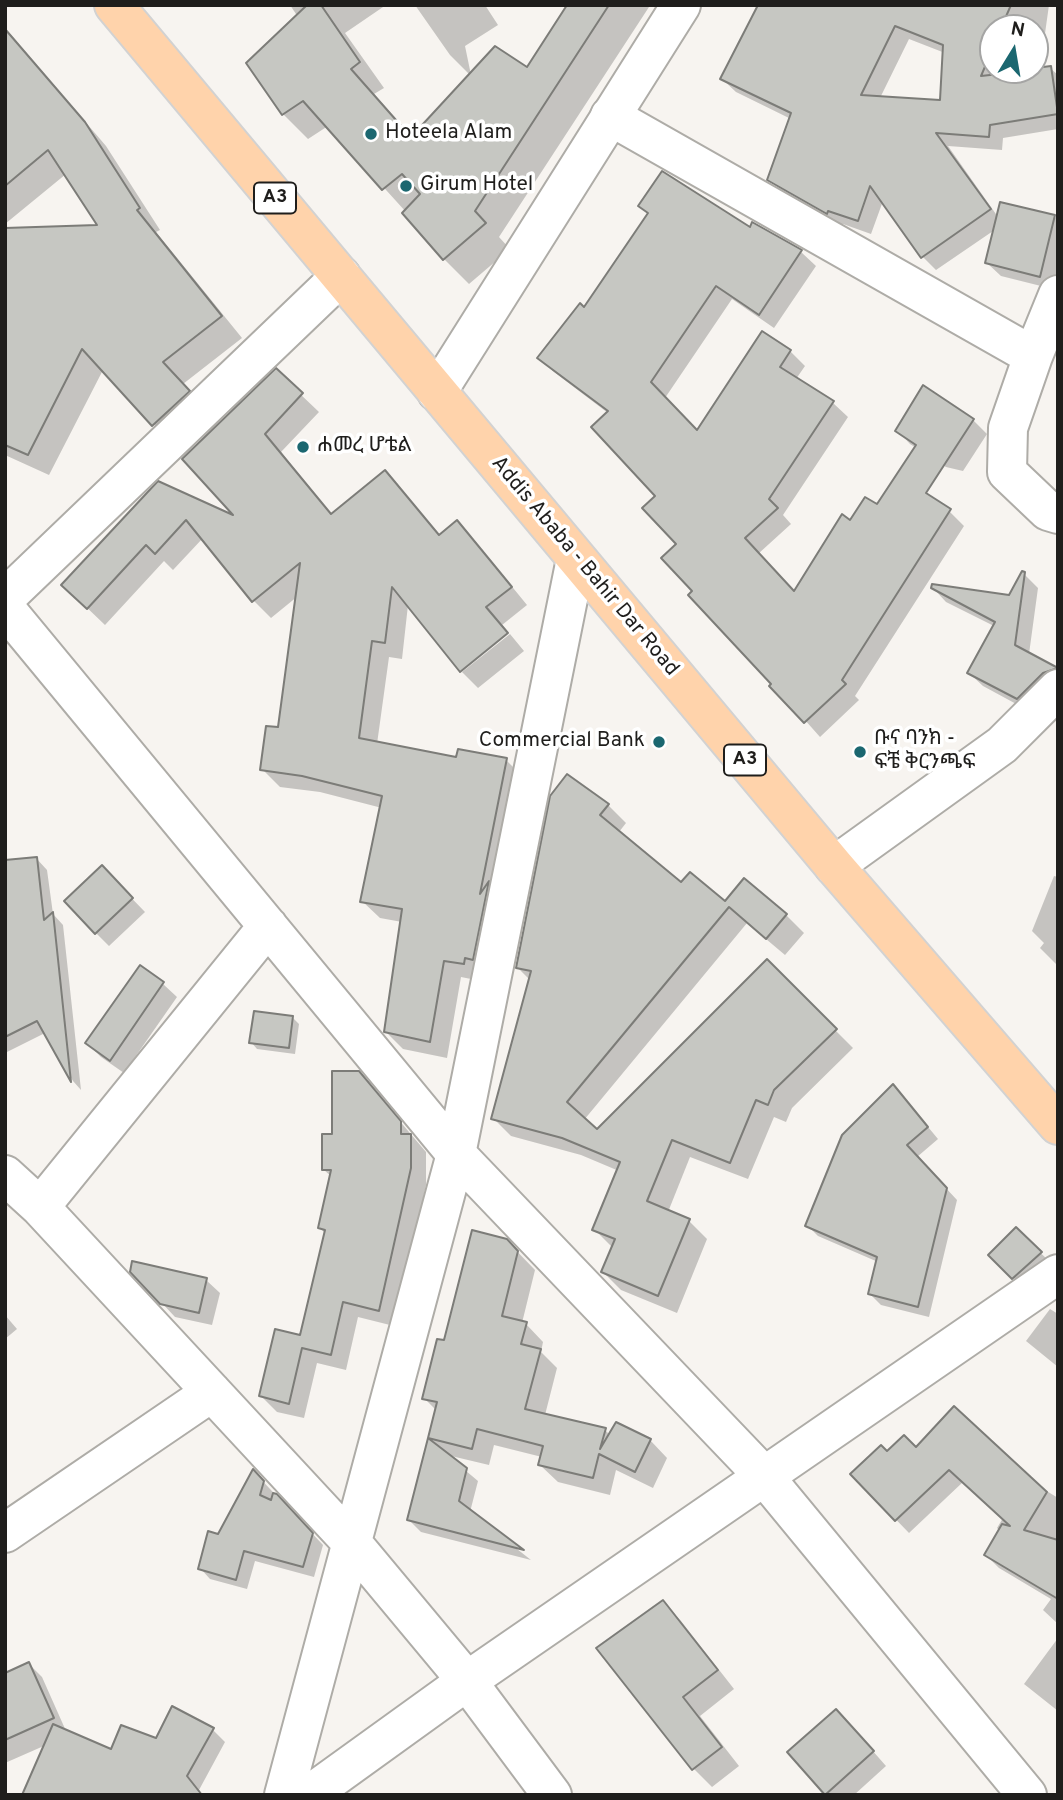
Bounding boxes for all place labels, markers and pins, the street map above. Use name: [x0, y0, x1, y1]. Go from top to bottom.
place label: Hoteela Alam: [385, 121, 512, 147]
marker: Hoteela Alam: [363, 126, 379, 142]
place label: Girum Hotel: [420, 173, 533, 199]
marker: Girum Hotel: [398, 178, 414, 194]
place label: ሐመረ ሆቴል: [317, 434, 412, 460]
marker: ሐመረ ሆቴል: [295, 439, 311, 455]
place label: ቡና ባንክ - ፍቼ ቅርንጫፍ: [874, 727, 976, 777]
place label: Commercial Bank: [479, 729, 645, 755]
marker: Commercial Bank: [651, 734, 667, 750]
marker: ቡና ባንክ - ፍቼ ቅርንጫፍ: [852, 744, 868, 760]

